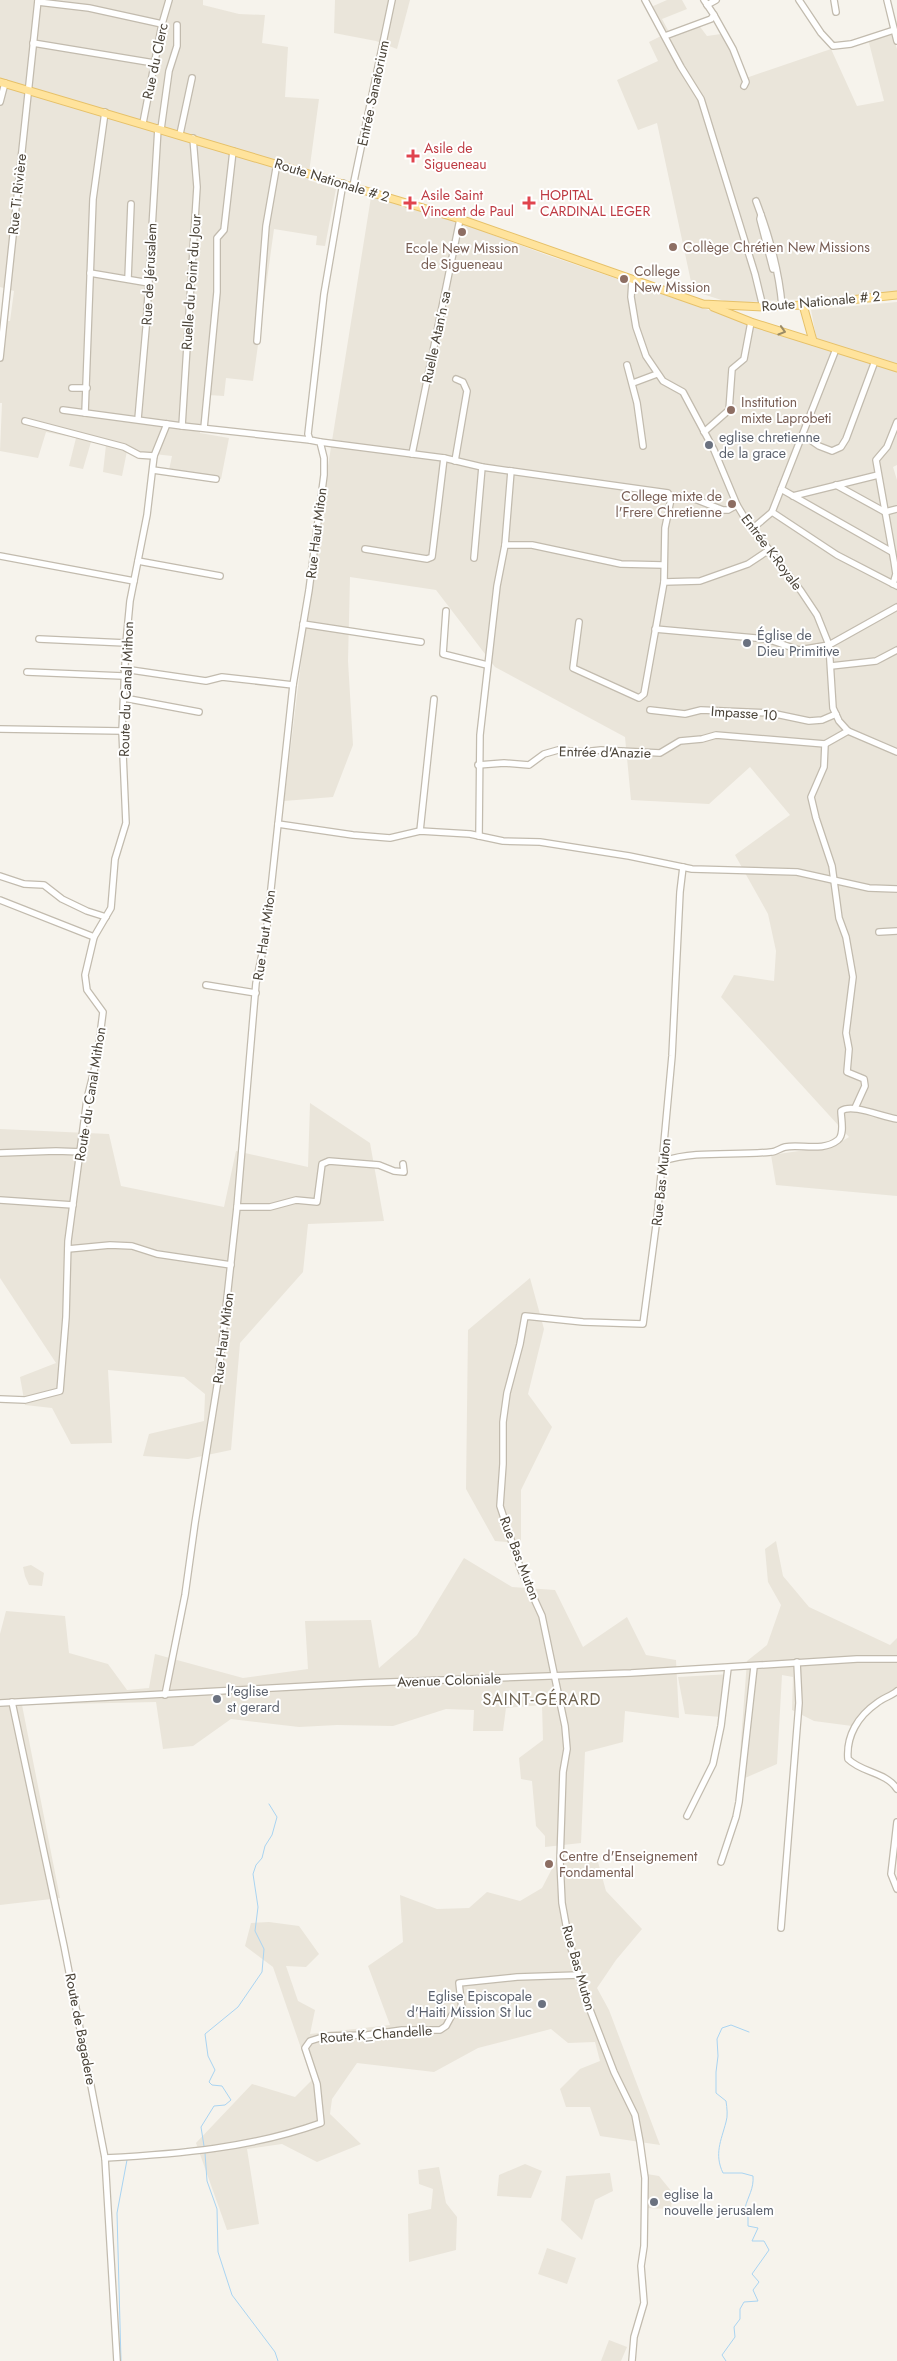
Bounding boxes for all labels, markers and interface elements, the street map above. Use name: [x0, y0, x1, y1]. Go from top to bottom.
street label: Rue du Clerc: [137, 21, 173, 101]
street label: Entrée Sanatorium: [352, 38, 394, 148]
place label: Asile de Sigueneau: [424, 138, 487, 174]
marker: Asile de Sigueneau: [406, 149, 420, 163]
street label: Rue Ti Rivière: [3, 153, 31, 235]
street label: Route Nationale # 2: [272, 153, 392, 207]
place label: Asile Saint Vincent de Paul: [421, 185, 514, 221]
place label: HOPITAL CARDINAL LEGER: [540, 185, 651, 221]
marker: Asile Saint Vincent de Paul: [403, 196, 417, 210]
marker: HOPITAL CARDINAL LEGER: [522, 196, 536, 210]
street label: Ruelle du Point du Jour: [176, 213, 206, 350]
street label: Rue de Jérusalem: [136, 222, 162, 326]
marker: Ecole New Mission de Sigueneau: [456, 226, 468, 238]
place label: Collège Chrétien New Missions: [683, 237, 870, 257]
place label: Ecole New Mission de Sigueneau: [405, 238, 519, 274]
marker: Collège Chrétien New Missions: [667, 241, 679, 253]
place label: College New Mission: [634, 261, 710, 297]
marker: College New Mission: [618, 273, 630, 285]
street label: Route Nationale # 2: [761, 286, 881, 316]
street label: Ruelle Atan'n sa: [416, 289, 456, 385]
one-way arrow: [778, 326, 786, 336]
place label: Institution mixte Laprobeti: [741, 392, 832, 428]
marker: Institution mixte Laprobeti: [725, 404, 737, 416]
place label: eglise chretienne de la grace: [719, 427, 820, 463]
marker: eglise chretienne de la grace: [703, 439, 715, 451]
street label: Rue Haut Miton: [300, 486, 332, 580]
place label: College mixte de l'Frere Chretienne: [615, 486, 722, 522]
marker: College mixte de l'Frere Chretienne: [726, 498, 738, 510]
street label: Entrée K-Royale: [737, 510, 807, 594]
street label: Route du Canal Mithon: [114, 621, 138, 757]
place label: Église de Dieu Primitive: [757, 625, 839, 661]
marker: Église de Dieu Primitive: [741, 637, 753, 649]
street label: Impasse 10: [710, 701, 778, 725]
street label: Entrée d'Anazie: [559, 741, 651, 763]
street label: Rue Haut Miton: [248, 888, 280, 982]
street label: Route du Canal Mithon: [70, 1025, 110, 1163]
street label: Rue Bas Muton: [646, 1137, 676, 1227]
street label: Rue Haut Miton: [207, 1291, 239, 1385]
street label: Rue Bas Muton: [495, 1513, 545, 1603]
street label: Avenue Coloniale: [397, 1668, 501, 1692]
place label: l'eglise st gerard: [227, 1681, 280, 1717]
district label: SAINT-GÉRARD: [482, 1688, 602, 1711]
marker: l'eglise st gerard: [211, 1693, 223, 1705]
place label: Centre d'Enseignement Fondamental: [559, 1846, 698, 1882]
marker: Centre d'Enseignement Fondamental: [543, 1858, 555, 1870]
street label: Rue Bas Muton: [557, 1923, 601, 2013]
street label: Route de Bagadere: [60, 1972, 102, 2086]
place label: Eglise Episcopale d'Haiti Mission St luc: [407, 1986, 532, 2022]
marker: Eglise Episcopale d'Haiti Mission St luc: [536, 1998, 548, 2010]
street label: Route K_Chandelle: [319, 2020, 433, 2048]
place label: eglise la nouvelle jerusalem: [664, 2184, 774, 2220]
marker: eglise la nouvelle jerusalem: [648, 2196, 660, 2208]

